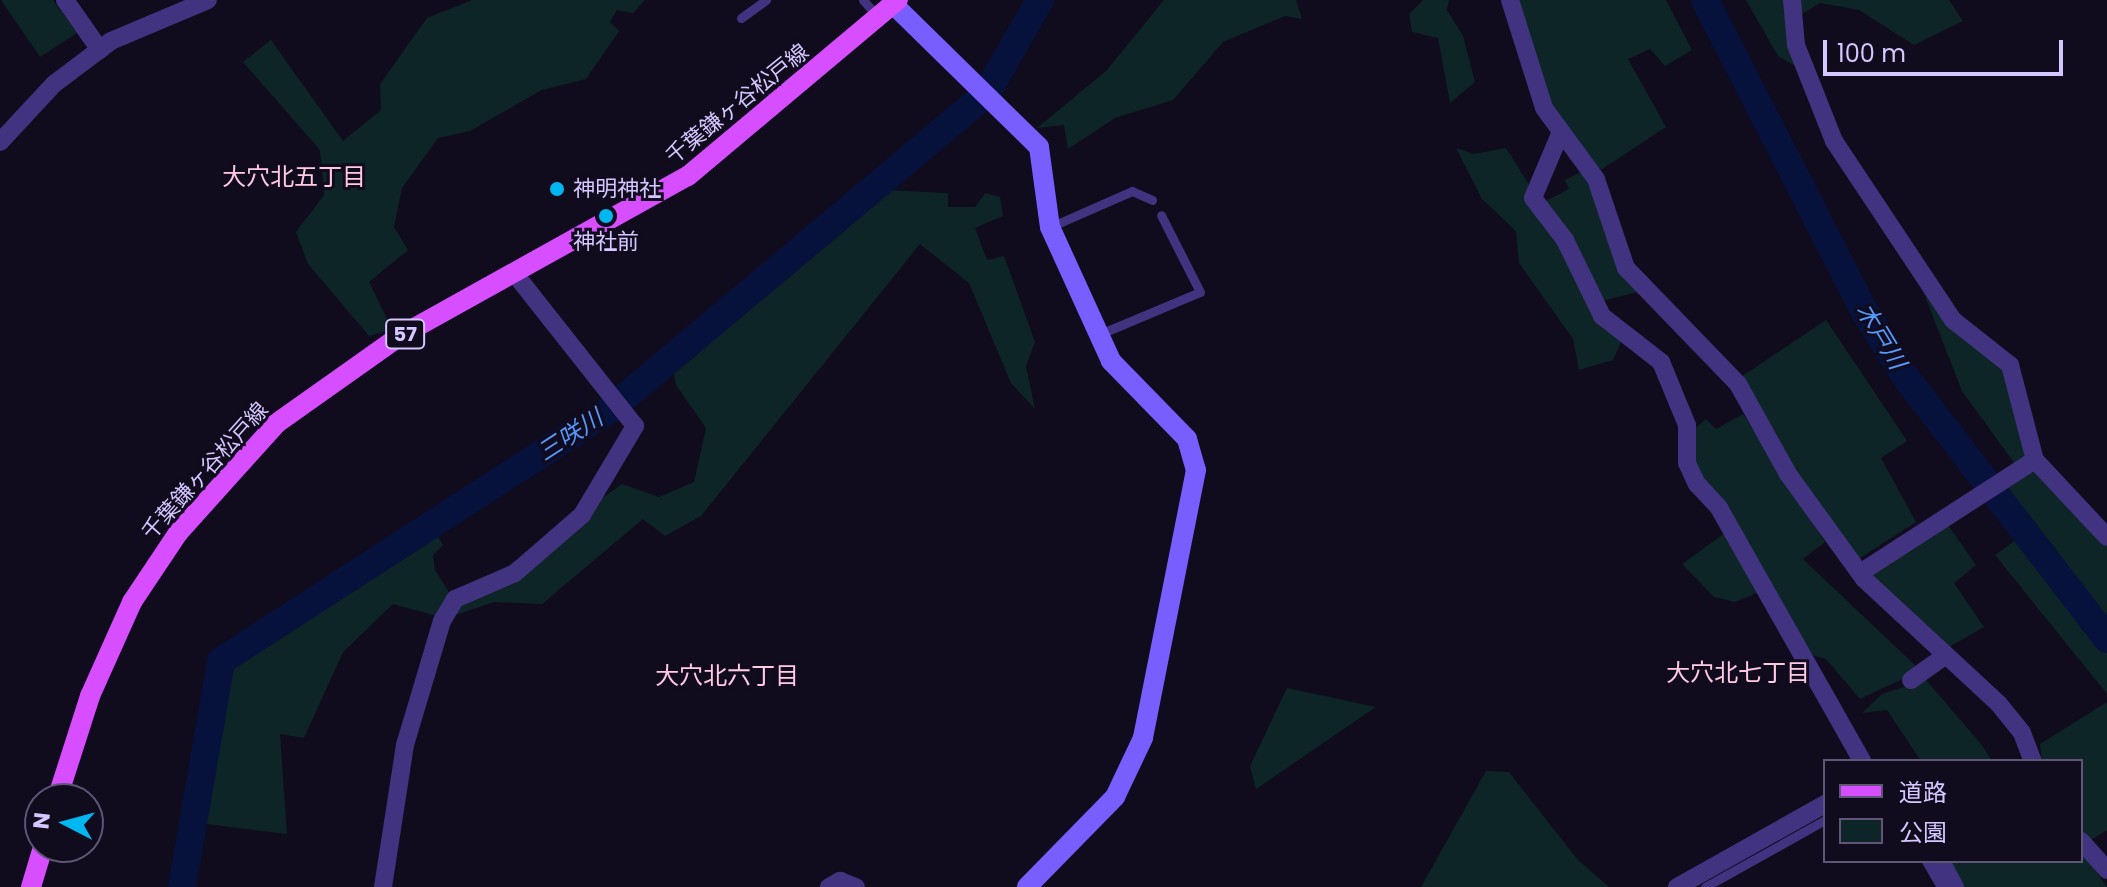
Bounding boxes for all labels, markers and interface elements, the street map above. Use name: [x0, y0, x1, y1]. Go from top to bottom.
scale bar: [1827, 24, 2067, 74]
text: 100 m: [1837, 37, 1906, 70]
street label: 千葉鎌ヶ谷松戸線: [660, 38, 814, 170]
district label: 大穴北五丁目: [222, 163, 366, 191]
place label: 神明神社: [573, 176, 661, 202]
marker: 神明神社: [548, 180, 566, 198]
marker: 神社前: [597, 207, 615, 225]
place label: 神社前: [573, 229, 639, 255]
water label: 木戸川: [1850, 298, 1912, 374]
road number: 57: [385, 318, 425, 350]
street label: 千葉鎌ヶ谷松戸線: [136, 397, 274, 545]
water label: 三咲川: [532, 403, 608, 467]
district label: 大穴北七丁目: [1666, 659, 1810, 687]
district label: 大穴北六丁目: [655, 662, 799, 690]
legend: [1823, 759, 2083, 863]
text: 道路: [1899, 776, 1947, 809]
north arrow: [24, 783, 104, 863]
text: N: [25, 811, 58, 831]
text: 公園: [1899, 816, 1947, 849]

